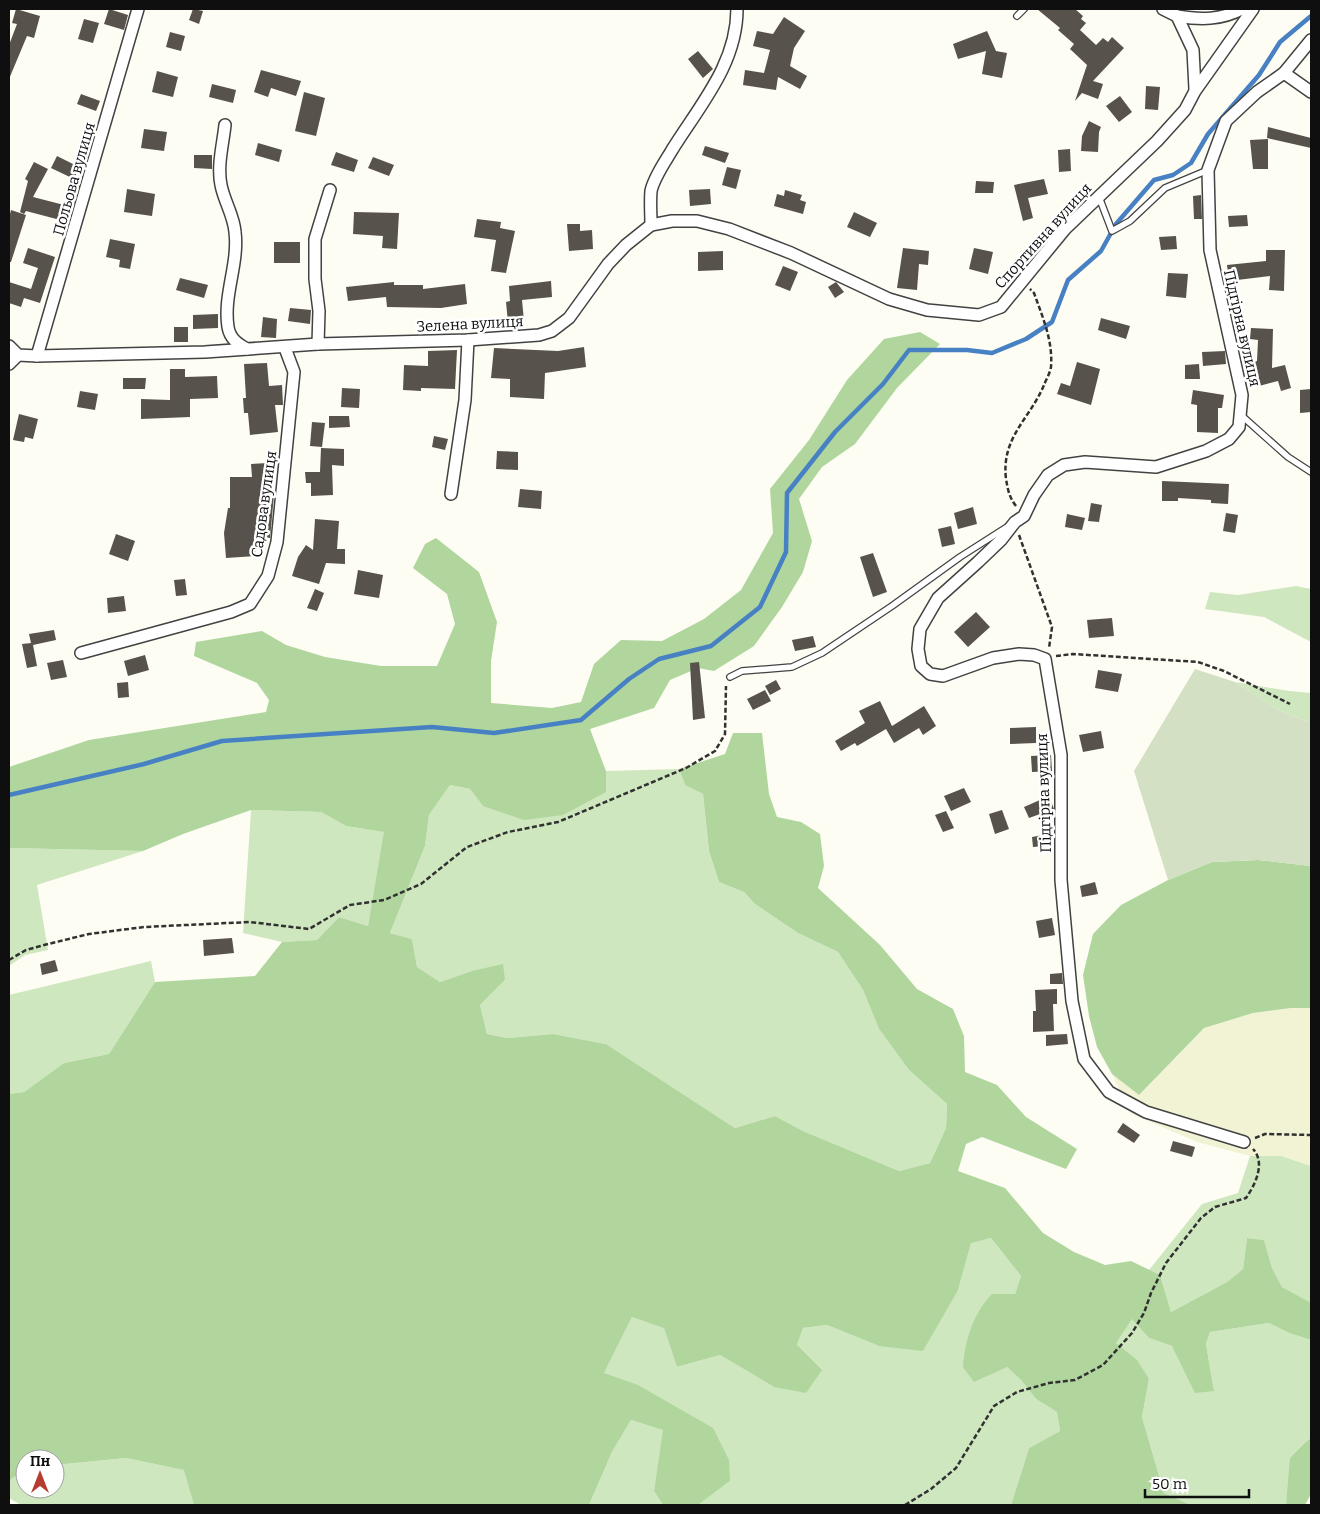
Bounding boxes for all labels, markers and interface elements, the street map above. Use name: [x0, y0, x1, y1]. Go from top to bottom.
street label: Польова вулиця: [49, 120, 99, 238]
street label: Спортивна вулиця: [991, 179, 1095, 293]
street label: Підгірна вулиця: [1220, 268, 1264, 388]
street label: Зелена вулиця: [416, 312, 524, 336]
street label: Садова вулиця: [248, 450, 280, 558]
street label: Підгірна вулиця: [1033, 733, 1055, 853]
north arrow: [15, 1449, 65, 1499]
text: Пн: [30, 1453, 50, 1470]
scale bar: [1145, 1466, 1249, 1498]
text: 50 m: [1152, 1475, 1188, 1493]

